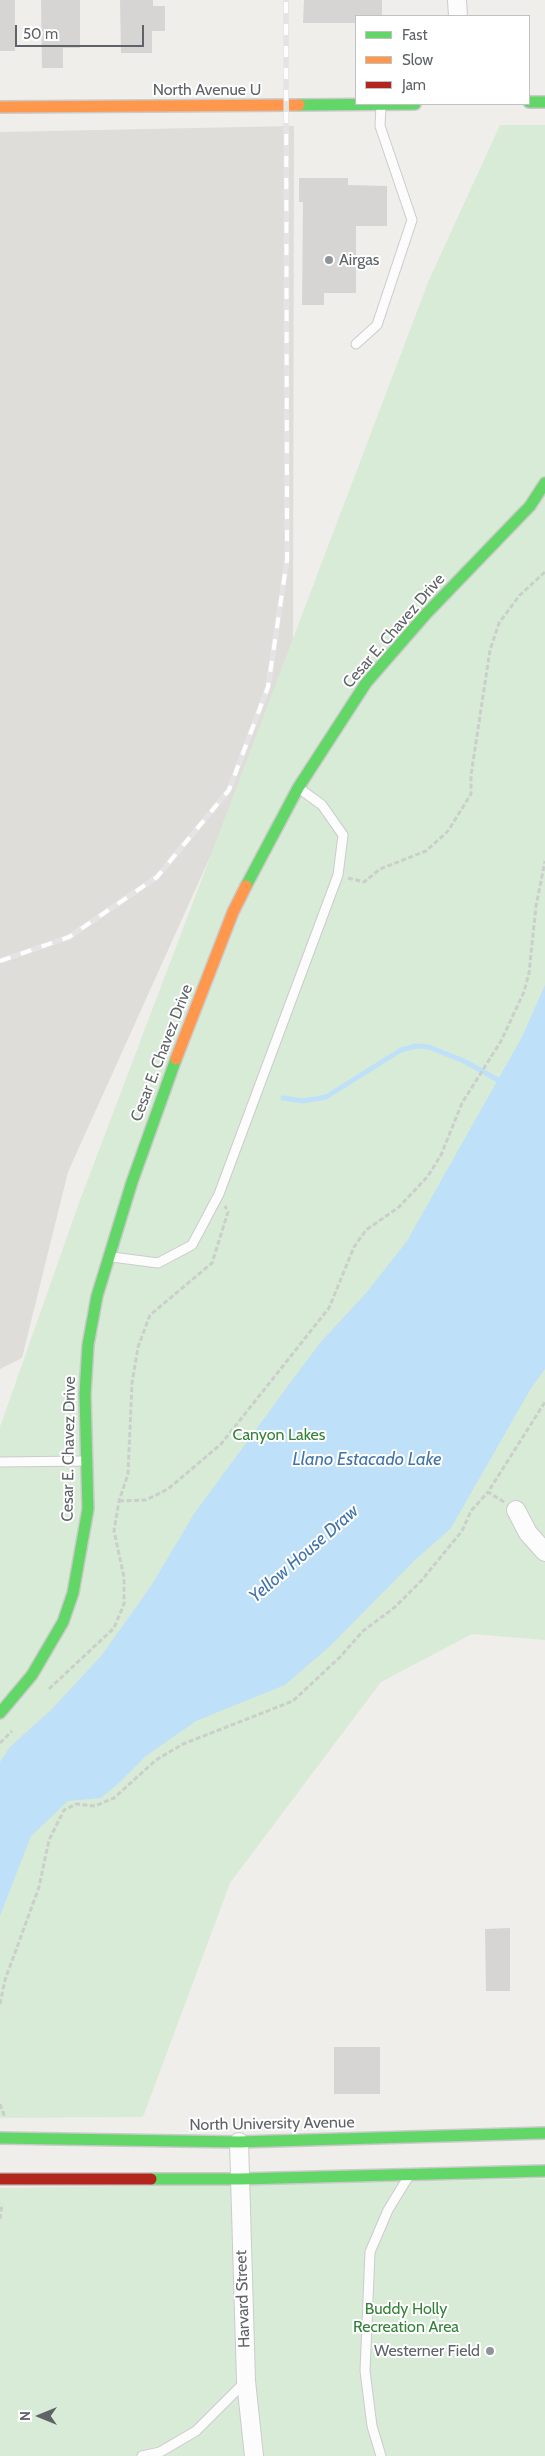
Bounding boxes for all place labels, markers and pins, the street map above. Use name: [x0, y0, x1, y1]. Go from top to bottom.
place label: Airgas: [339, 250, 379, 270]
marker: Airgas: [323, 254, 335, 266]
place label: Westerner Field: [374, 2341, 480, 2361]
marker: Westerner Field: [484, 2345, 496, 2357]

